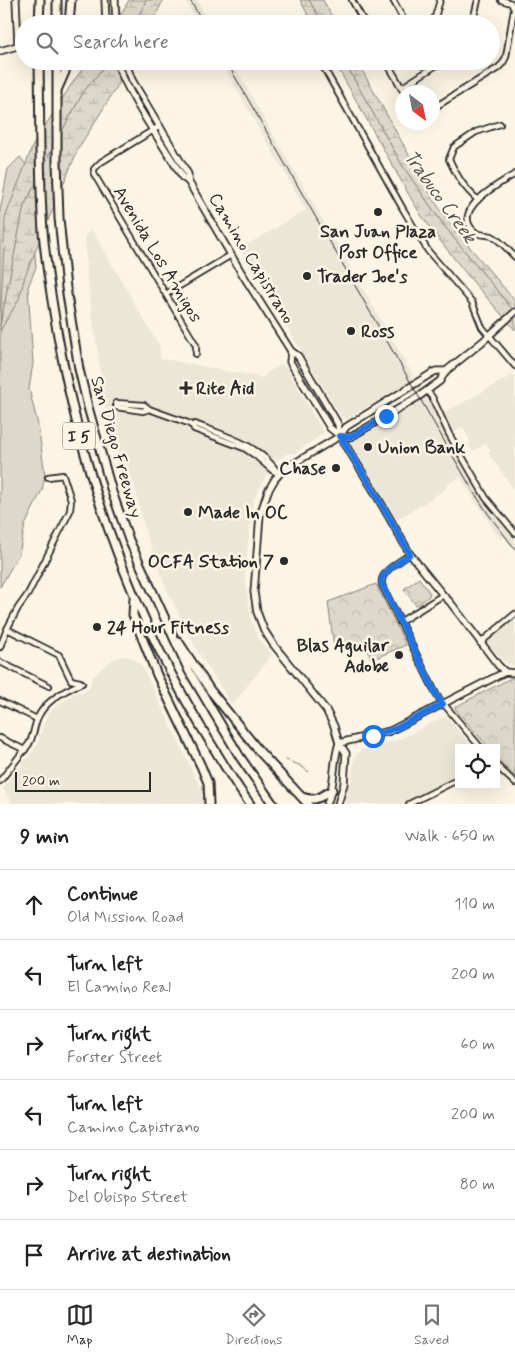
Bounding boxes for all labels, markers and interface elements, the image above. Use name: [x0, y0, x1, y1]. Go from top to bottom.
search box: [15, 15, 500, 70]
icon: search: [33, 29, 61, 57]
text: Search here: [73, 30, 169, 55]
north arrow: [395, 85, 440, 130]
water label: Trabuco Creek: [398, 145, 483, 249]
street label: Avenida Los Amigos: [107, 182, 207, 327]
street label: Camino Capistrano: [202, 188, 300, 329]
marker: San Juan Plaza Post Office: [372, 206, 384, 218]
place label: San Juan Plaza Post Office: [320, 220, 436, 265]
place label: Trader Joe's: [317, 265, 408, 289]
marker: Trader Joe's: [301, 270, 313, 282]
place label: Ross: [361, 320, 394, 344]
marker: Ross: [345, 325, 357, 337]
street label: San Diego Freeway: [84, 374, 148, 521]
place label: Rite Aid: [196, 377, 254, 401]
marker: Rite Aid: [180, 382, 192, 394]
route end: [375, 405, 398, 428]
road number: I 5: [63, 422, 95, 450]
place label: Union Bank: [378, 436, 466, 460]
marker: Union Bank: [362, 441, 374, 453]
place label: Chase: [279, 457, 326, 481]
marker: Chase: [330, 462, 342, 474]
place label: Made In OC: [198, 501, 288, 525]
marker: Made In OC: [182, 506, 194, 518]
place label: OCFA Station 7: [148, 550, 274, 574]
marker: OCFA Station 7: [278, 555, 290, 567]
place label: 24 Hour Fitness: [107, 616, 229, 640]
marker: 24 Hour Fitness: [91, 621, 103, 633]
place label: Blas Aguilar Adobe: [297, 634, 390, 679]
marker: Blas Aguilar Adobe: [393, 649, 405, 661]
route start: [362, 725, 385, 748]
map controls: [455, 744, 500, 789]
button: locate: [455, 744, 500, 789]
scale bar: [15, 769, 151, 792]
text: 200 m: [22, 772, 60, 790]
text: 9 min: [20, 823, 69, 851]
text: Walk · 650 m: [405, 826, 495, 847]
text: Continue: [67, 882, 138, 907]
icon: ahead: [20, 891, 48, 919]
text: 110 m: [454, 894, 495, 915]
text: Old Mission Road: [67, 907, 184, 928]
text: Turn left: [67, 952, 143, 977]
icon: left: [20, 961, 48, 989]
text: 200 m: [451, 964, 495, 985]
text: El Camino Real: [67, 977, 171, 998]
text: Turn right: [67, 1022, 151, 1047]
icon: right: [20, 1031, 48, 1059]
text: 60 m: [461, 1034, 495, 1055]
text: Forster Street: [67, 1047, 162, 1068]
text: Turn left: [67, 1092, 143, 1117]
icon: left: [20, 1101, 48, 1129]
text: 200 m: [451, 1104, 495, 1125]
text: Camino Capistrano: [67, 1117, 200, 1138]
text: Turn right: [67, 1162, 151, 1187]
icon: right: [20, 1171, 48, 1199]
text: 80 m: [460, 1174, 495, 1195]
text: Del Obispo Street: [67, 1187, 188, 1208]
icon: arrive: [20, 1241, 48, 1269]
text: Arrive at destination: [67, 1242, 231, 1267]
tab: Map: [66, 1301, 94, 1349]
tab: Directions: [225, 1301, 283, 1349]
tab: Saved: [414, 1301, 449, 1349]

